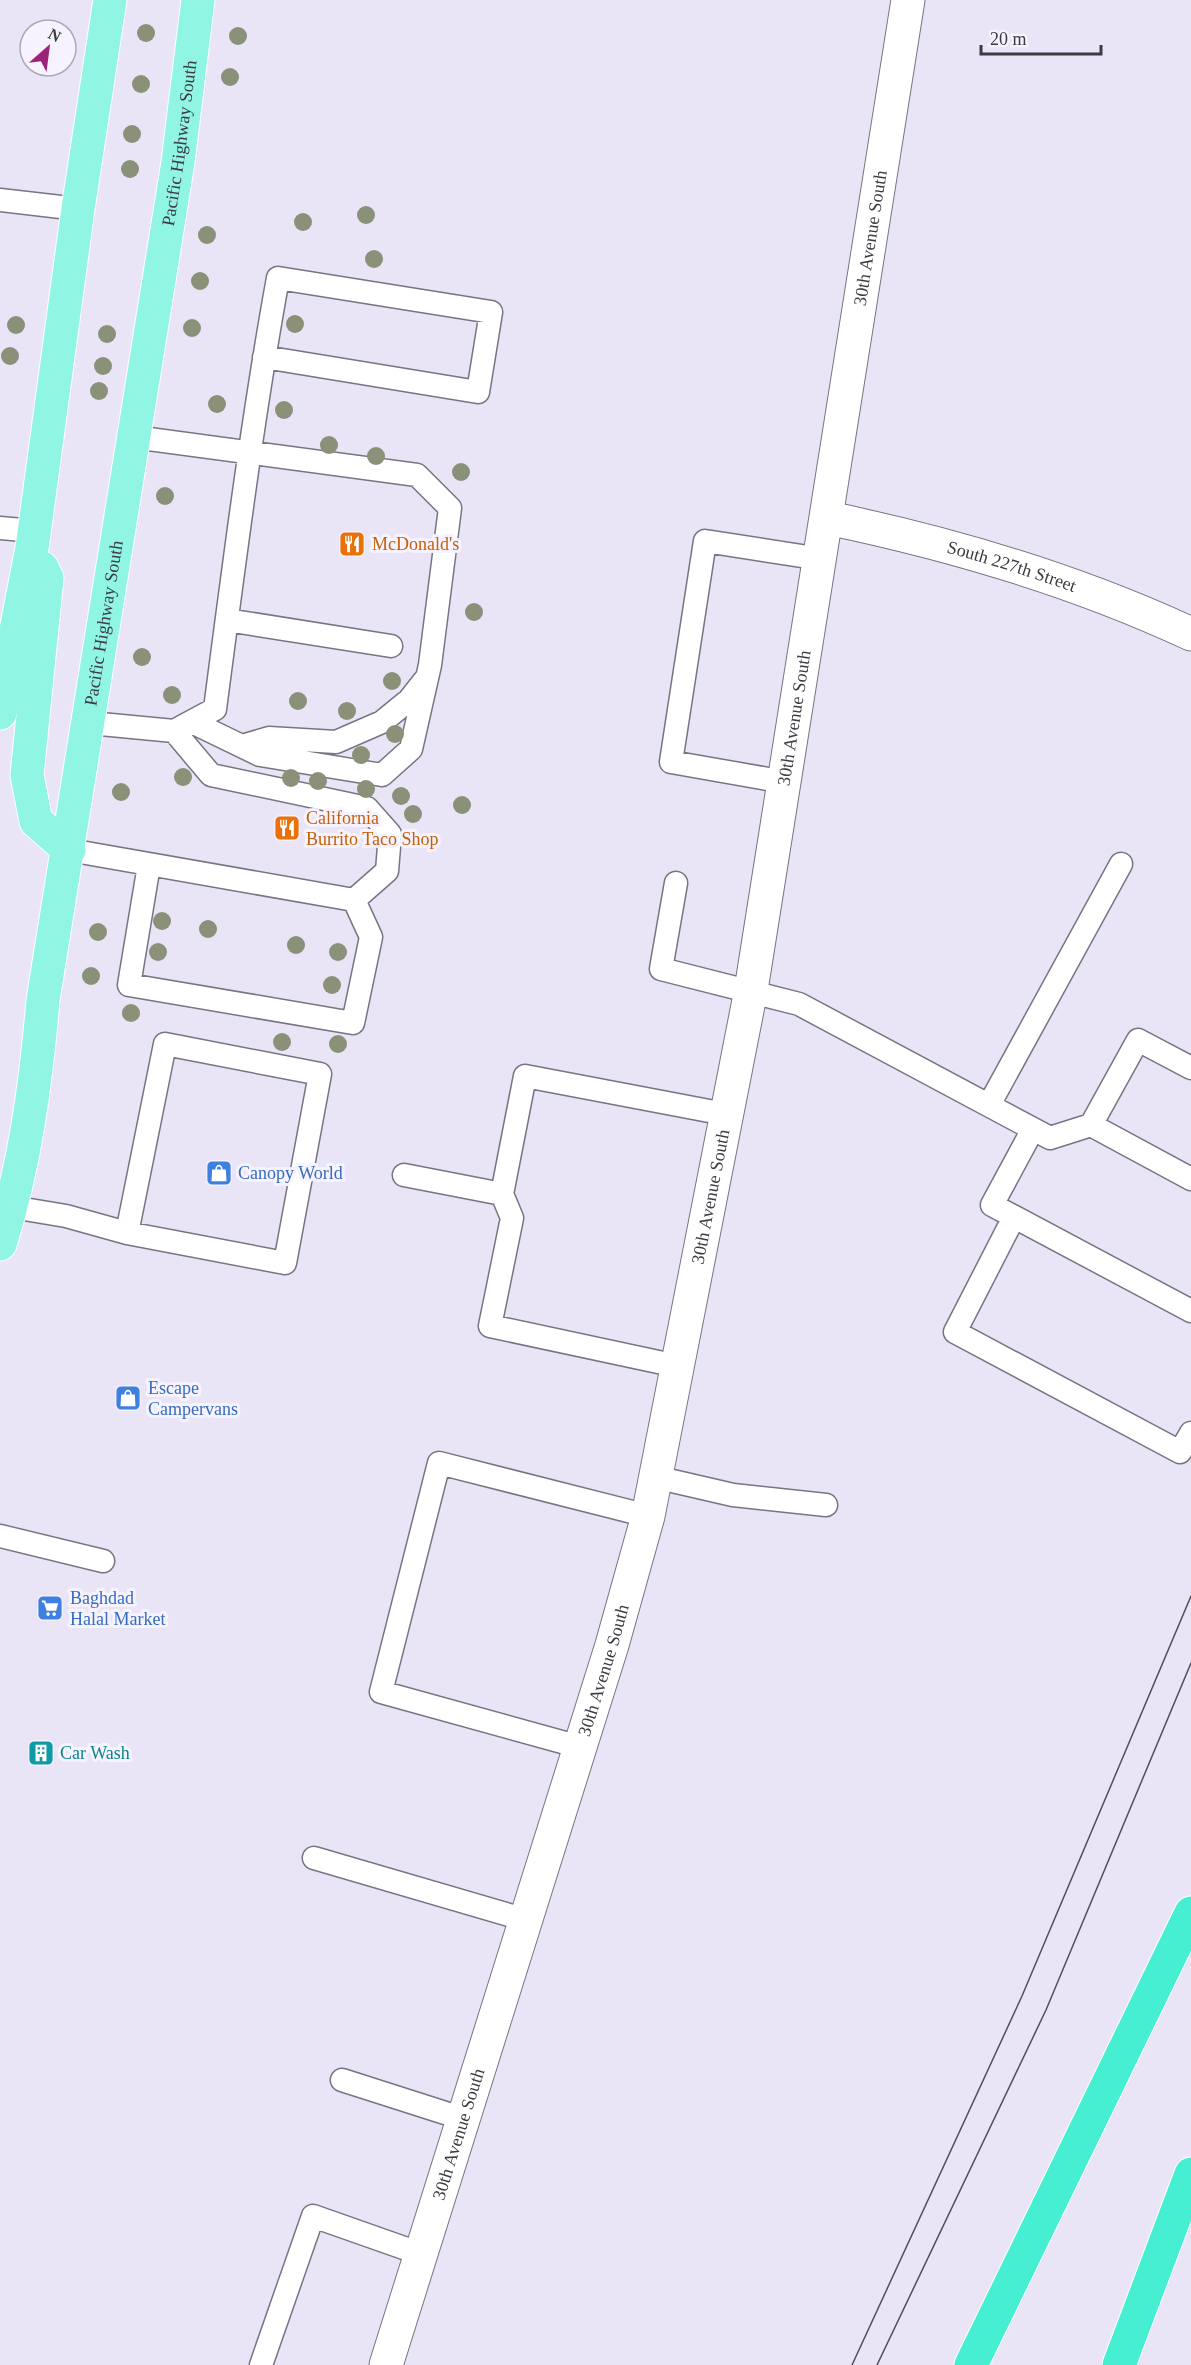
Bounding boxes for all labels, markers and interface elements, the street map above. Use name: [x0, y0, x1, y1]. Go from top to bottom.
north arrow: [18, 18, 78, 78]
scale bar: [981, 18, 1101, 56]
text: N: [46, 25, 64, 46]
text: 20 m: [990, 29, 1027, 49]
street label: Pacific Highway South: [158, 59, 200, 227]
street label: 30th Avenue South: [850, 169, 891, 307]
restaurant icon: McDonald's: [337, 529, 367, 559]
place label: McDonald's: [372, 534, 459, 554]
street label: South 227th Street: [945, 537, 1079, 596]
street label: Pacific Highway South: [81, 539, 127, 707]
street label: 30th Avenue South: [774, 649, 815, 787]
place label: California Burrito Taco Shop: [306, 808, 438, 849]
restaurant icon: California Burrito Taco Shop: [272, 813, 302, 843]
street label: 30th Avenue South: [688, 1128, 733, 1266]
shop icon: Canopy World: [204, 1158, 234, 1188]
place label: Canopy World: [238, 1163, 343, 1183]
place label: Escape Campervans: [148, 1378, 238, 1419]
shop icon: Escape Campervans: [113, 1383, 143, 1413]
place label: Baghdad Halal Market: [70, 1588, 165, 1629]
supermarket icon: Baghdad Halal Market: [35, 1593, 65, 1623]
street label: 30th Avenue South: [574, 1602, 633, 1739]
building icon: Car Wash: [26, 1738, 56, 1768]
place label: Car Wash: [60, 1743, 130, 1763]
street label: 30th Avenue South: [428, 2066, 488, 2202]

